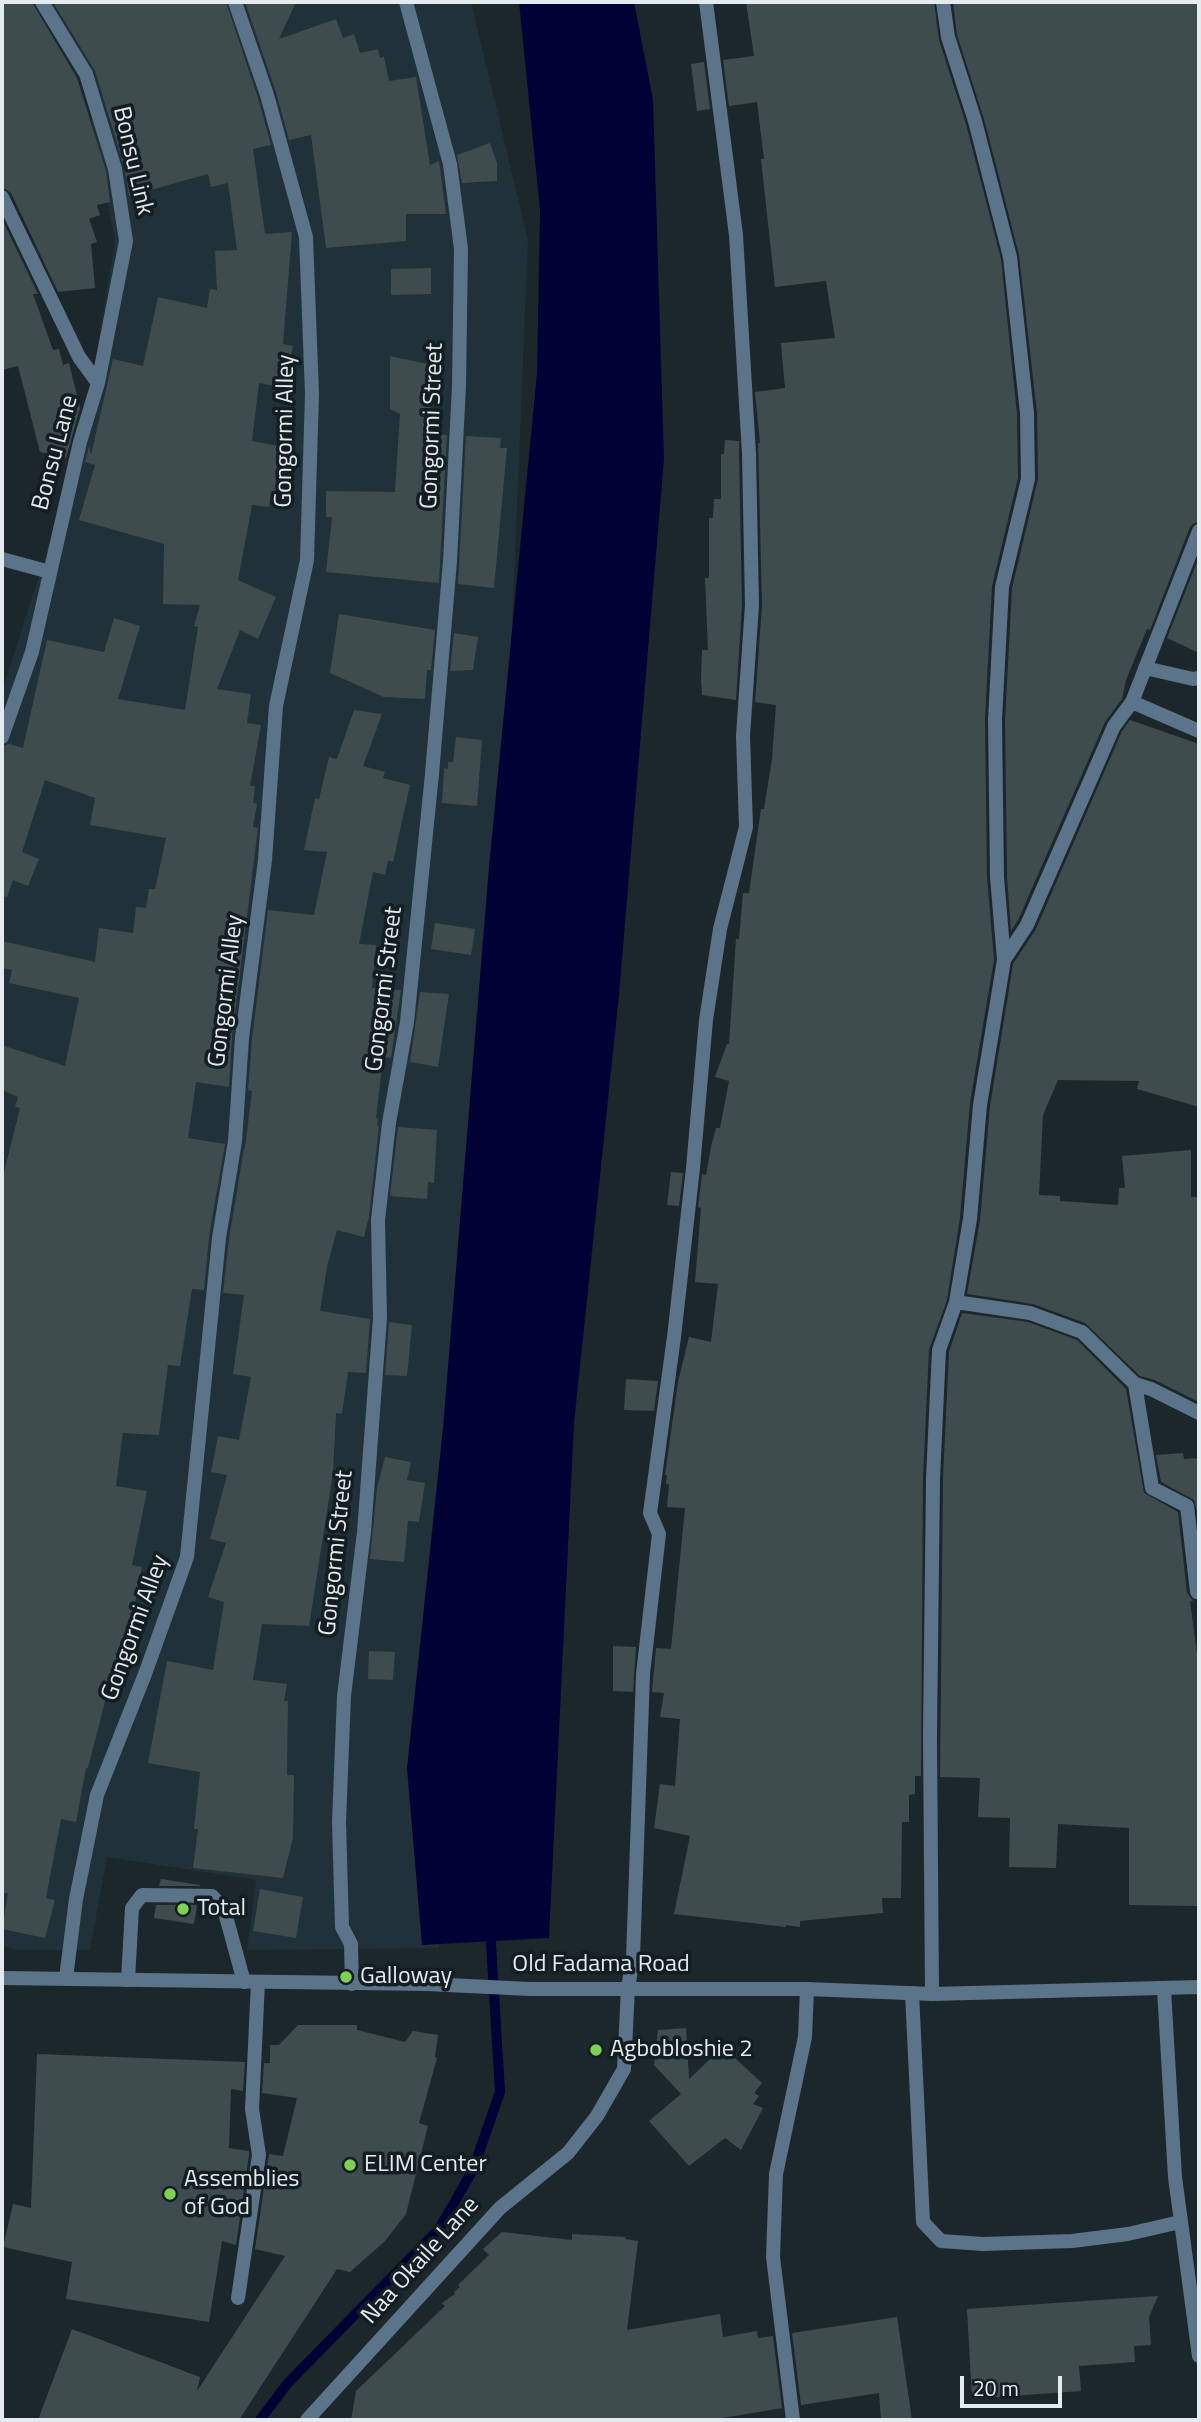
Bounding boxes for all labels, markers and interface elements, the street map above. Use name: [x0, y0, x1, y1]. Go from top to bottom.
street label: Bonsu Link: [106, 104, 158, 218]
street label: Gongormi Street: [416, 342, 450, 510]
street label: Gongormi Alley: [270, 354, 302, 508]
street label: Bonsu Lane: [27, 392, 85, 514]
street label: Gongormi Street: [361, 905, 409, 1073]
street label: Gongormi Alley: [203, 913, 251, 1069]
street label: Gongormi Street: [314, 1469, 360, 1637]
street label: Gongormi Alley: [96, 1551, 176, 1705]
place label: Total: [197, 1895, 246, 1923]
marker: Total: [175, 1901, 191, 1917]
street label: Old Fadama Road: [512, 1951, 690, 1979]
place label: Galloway: [360, 1963, 452, 1991]
marker: Galloway: [338, 1969, 354, 1985]
place label: Agbobloshie 2: [610, 2036, 753, 2064]
marker: Agbobloshie 2: [588, 2042, 604, 2058]
place label: ELIM Center: [364, 2151, 487, 2179]
marker: ELIM Center: [342, 2157, 358, 2173]
place label: Assemblies of God: [184, 2166, 300, 2222]
marker: Assemblies of God: [162, 2186, 178, 2202]
street label: Naa Okaile Lane: [356, 2191, 486, 2331]
scale bar: [963, 2362, 1064, 2406]
text: 20 m: [973, 2372, 1019, 2404]

